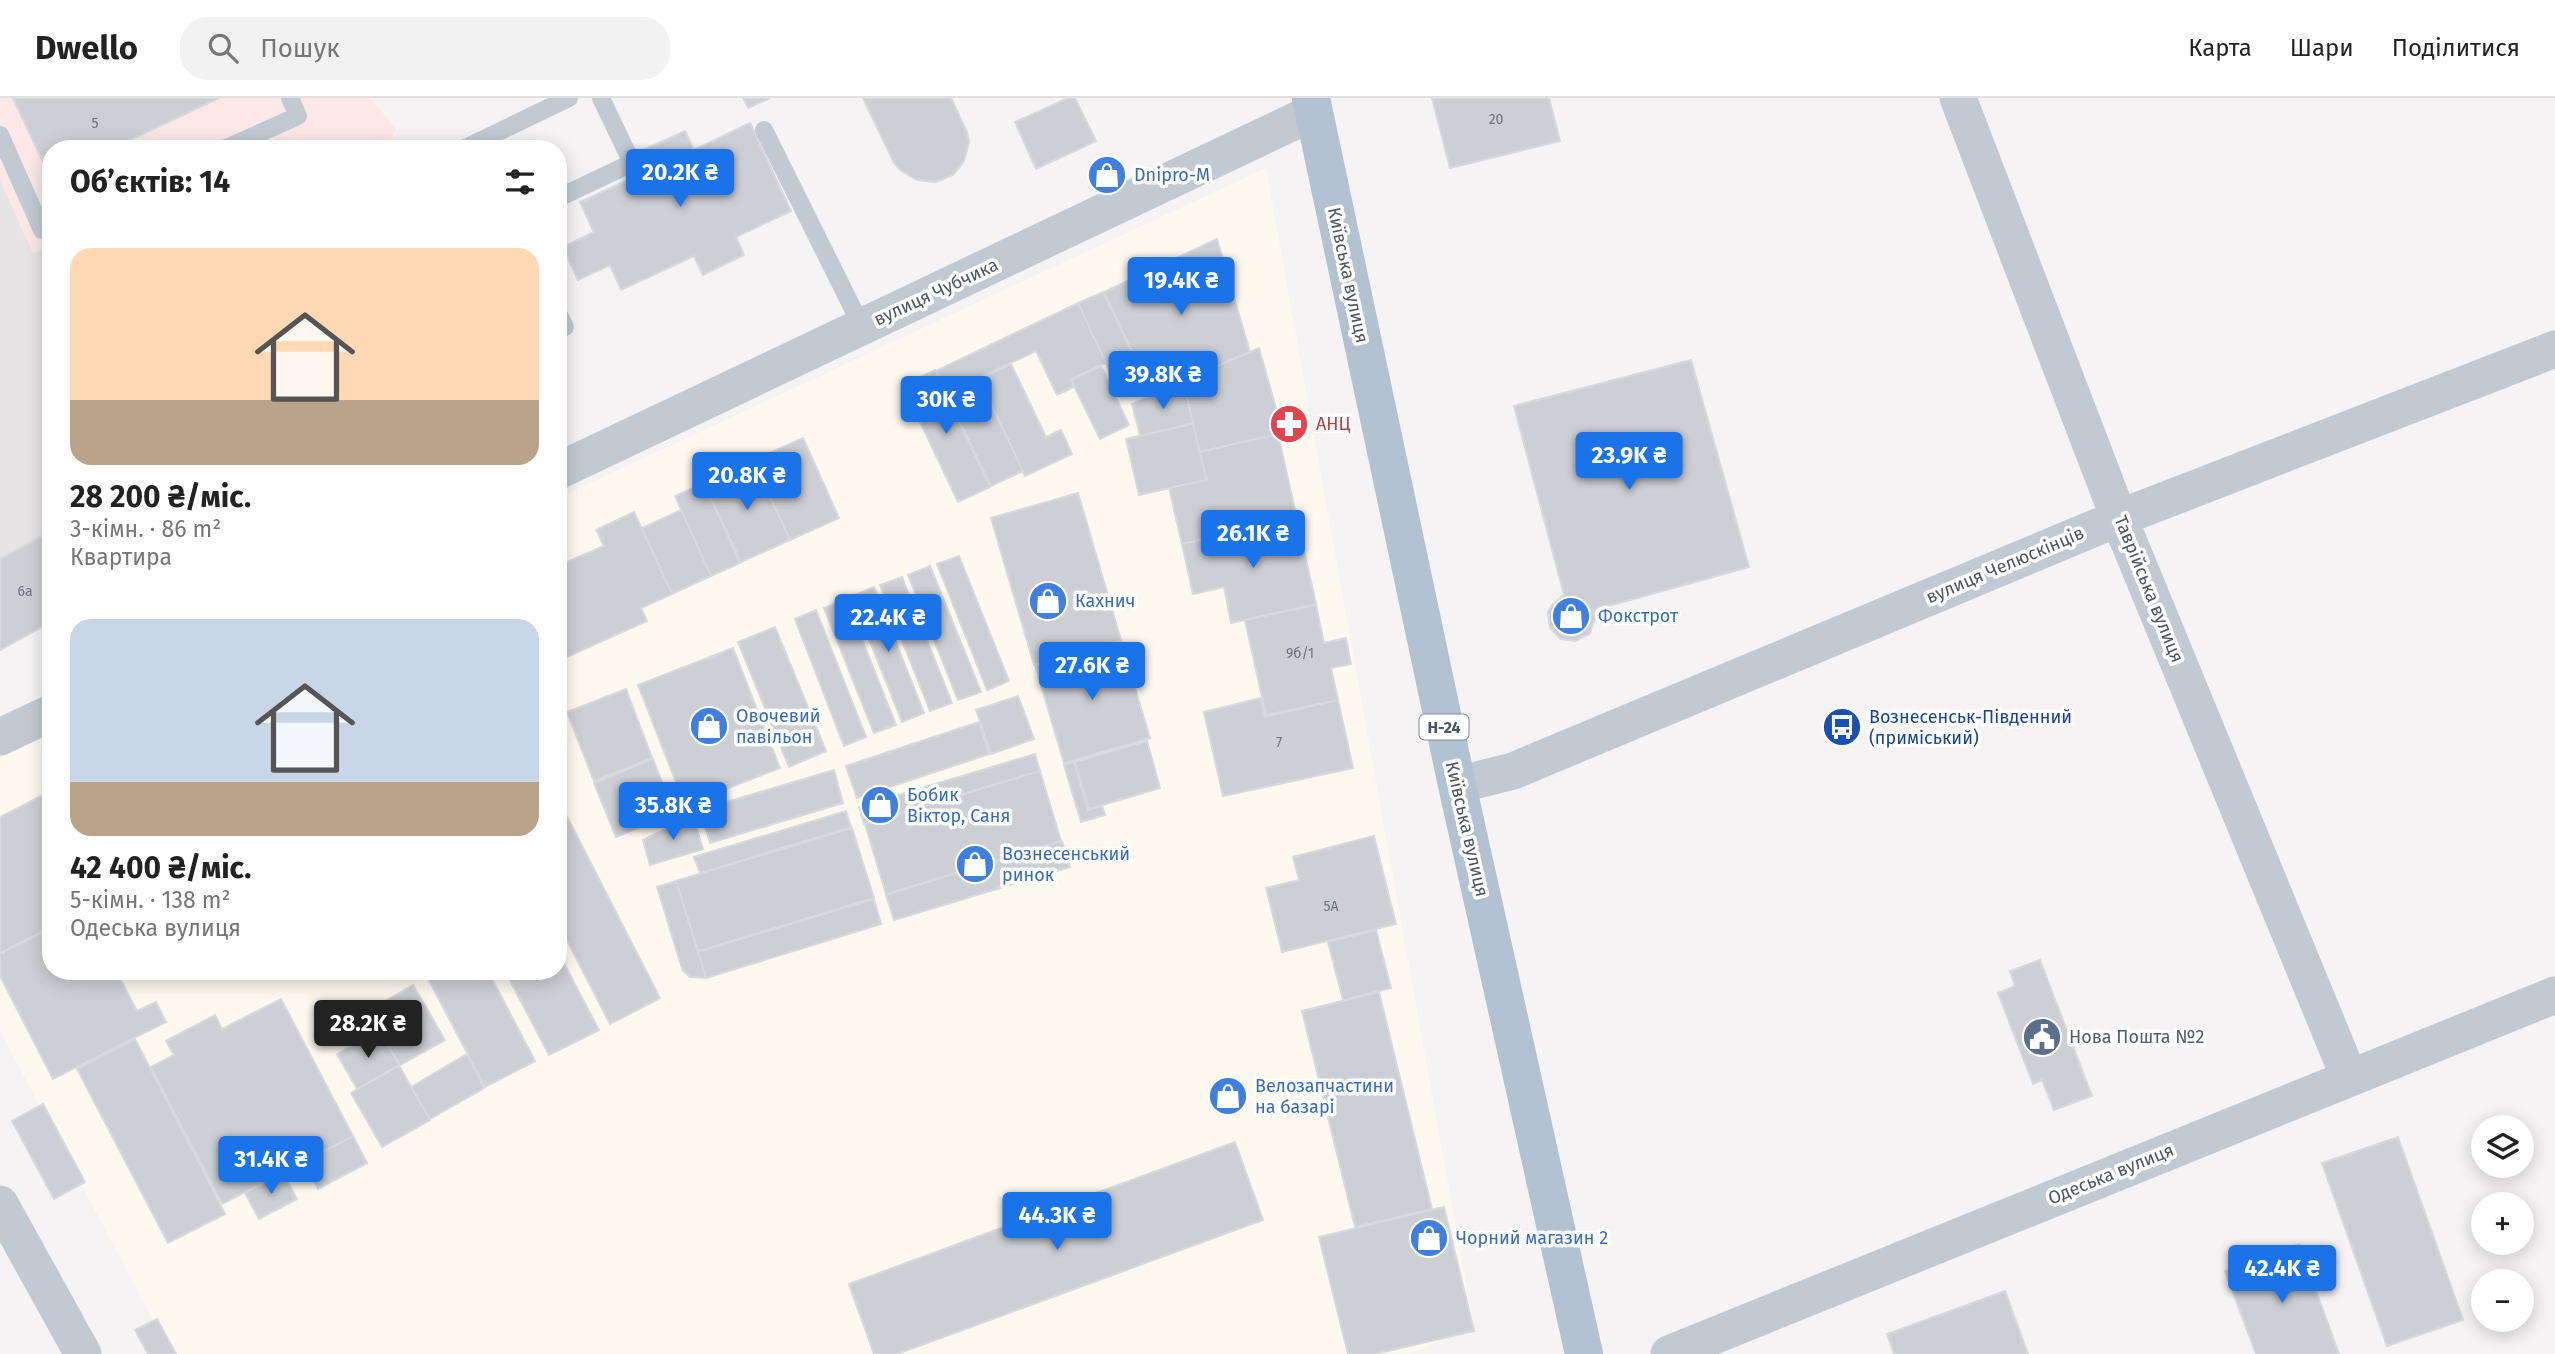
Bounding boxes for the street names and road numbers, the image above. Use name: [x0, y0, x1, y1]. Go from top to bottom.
street label: Київська вулиця: [1323, 205, 1373, 345]
street label: вулиця Чубчика: [870, 254, 1002, 330]
street label: Таврійська вулиця: [2109, 512, 2189, 666]
street label: вулиця Челюскінців: [1923, 522, 2087, 608]
road number: Н-24: [1420, 714, 1468, 740]
street label: Київська вулиця: [1441, 759, 1493, 899]
street label: Одеська вулиця: [2045, 1139, 2177, 1209]

